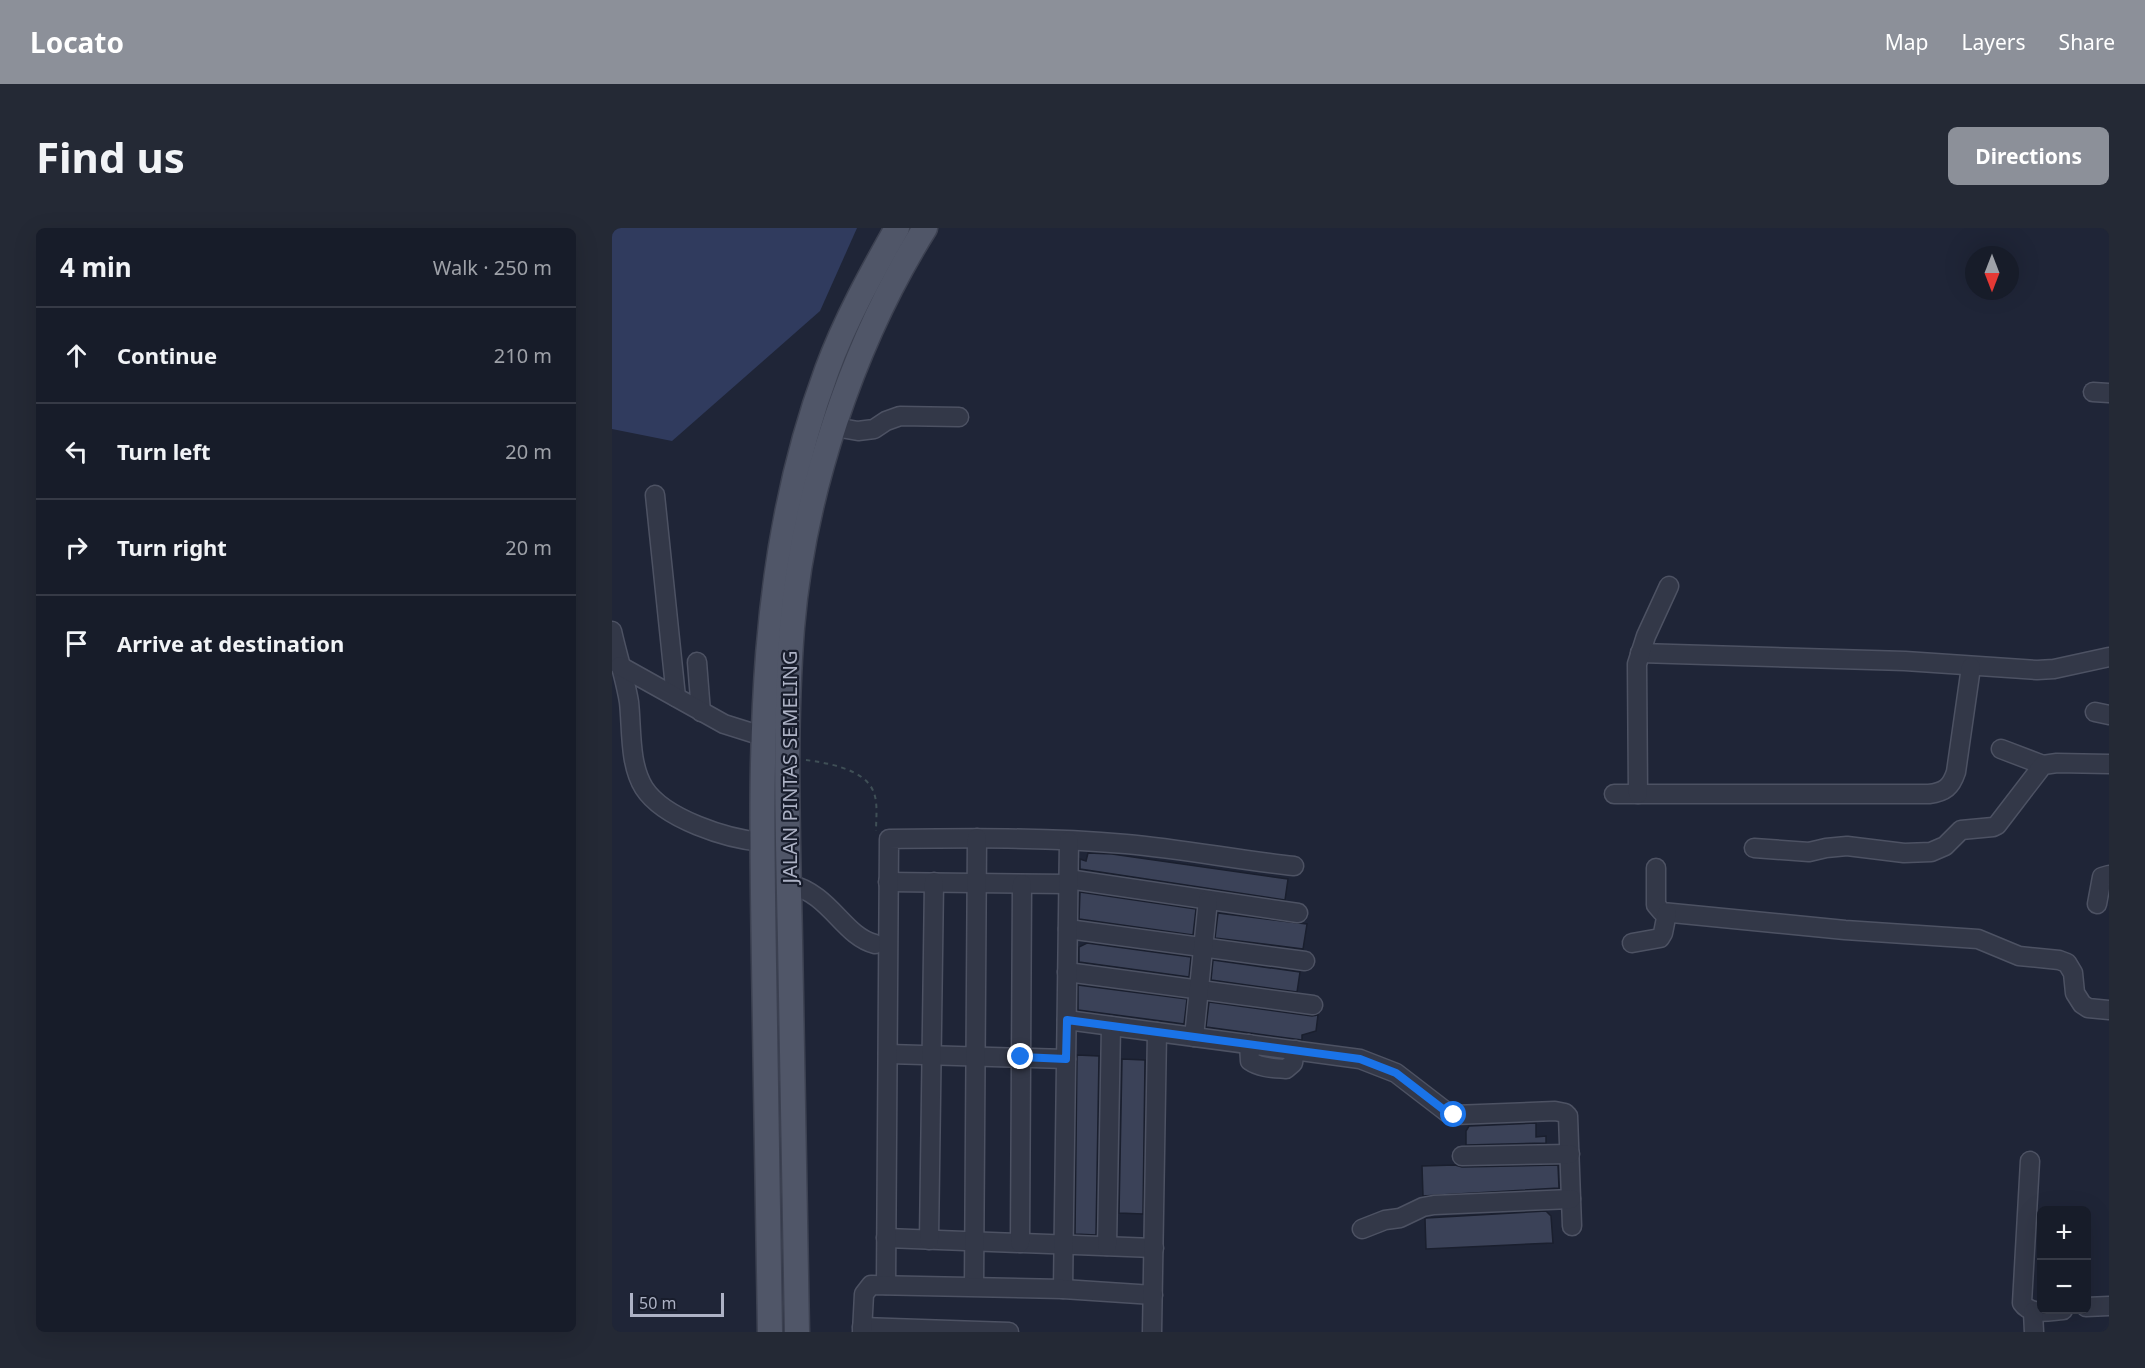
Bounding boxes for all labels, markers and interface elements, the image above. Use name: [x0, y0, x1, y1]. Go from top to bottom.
text: Locato: [30, 23, 124, 61]
text: Map: [1885, 28, 1929, 56]
text: Layers: [1962, 28, 2026, 56]
text: Share: [2059, 28, 2115, 56]
button: Directions: [1948, 127, 2109, 185]
text: Find us: [36, 128, 185, 185]
north arrow: [1965, 246, 2019, 300]
text: 4 min: [60, 249, 132, 285]
text: Walk · 250 m: [433, 254, 552, 281]
icon: ahead: [60, 339, 93, 372]
text: Continue: [117, 340, 217, 370]
text: 210 m: [494, 342, 552, 369]
icon: left: [60, 435, 93, 468]
text: Turn left: [117, 436, 211, 466]
text: 20 m: [505, 438, 552, 465]
icon: right: [60, 531, 93, 564]
text: Turn right: [117, 532, 227, 562]
text: 20 m: [505, 534, 552, 561]
icon: arrive: [60, 627, 93, 660]
text: Arrive at destination: [117, 628, 344, 658]
street label: JALAN PINTAS SEMELING: [776, 650, 803, 886]
route end: [1007, 1043, 1033, 1069]
route start: [1440, 1101, 1466, 1127]
map controls: [2037, 1206, 2091, 1314]
button: +: [2037, 1206, 2091, 1260]
button: −: [2037, 1260, 2091, 1314]
scale bar: [630, 1290, 724, 1318]
text: 50 m: [639, 1292, 676, 1314]

